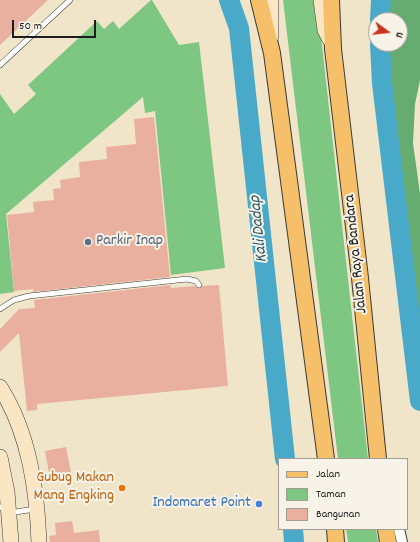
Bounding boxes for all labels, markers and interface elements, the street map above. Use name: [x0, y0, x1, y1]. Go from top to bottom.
scale bar: [14, 12, 98, 38]
north arrow: [368, 12, 408, 52]
text: 50 m: [19, 18, 42, 35]
text: U: [390, 30, 407, 39]
water label: Kali Dadap: [246, 194, 274, 264]
street label: Jalan Raya Bandara: [341, 194, 373, 314]
place label: Parkir Inap: [96, 232, 163, 252]
marker: Parkir Inap: [83, 237, 93, 247]
legend: [278, 458, 408, 530]
text: Jalan: [316, 466, 340, 483]
place label: Gubug Makan Mang Engking: [34, 469, 114, 507]
marker: Gubug Makan Mang Engking: [117, 483, 127, 493]
text: Taman: [316, 486, 346, 503]
place label: Indomaret Point: [152, 494, 251, 514]
marker: Indomaret Point: [254, 499, 264, 509]
text: Bangunan: [316, 506, 360, 523]

